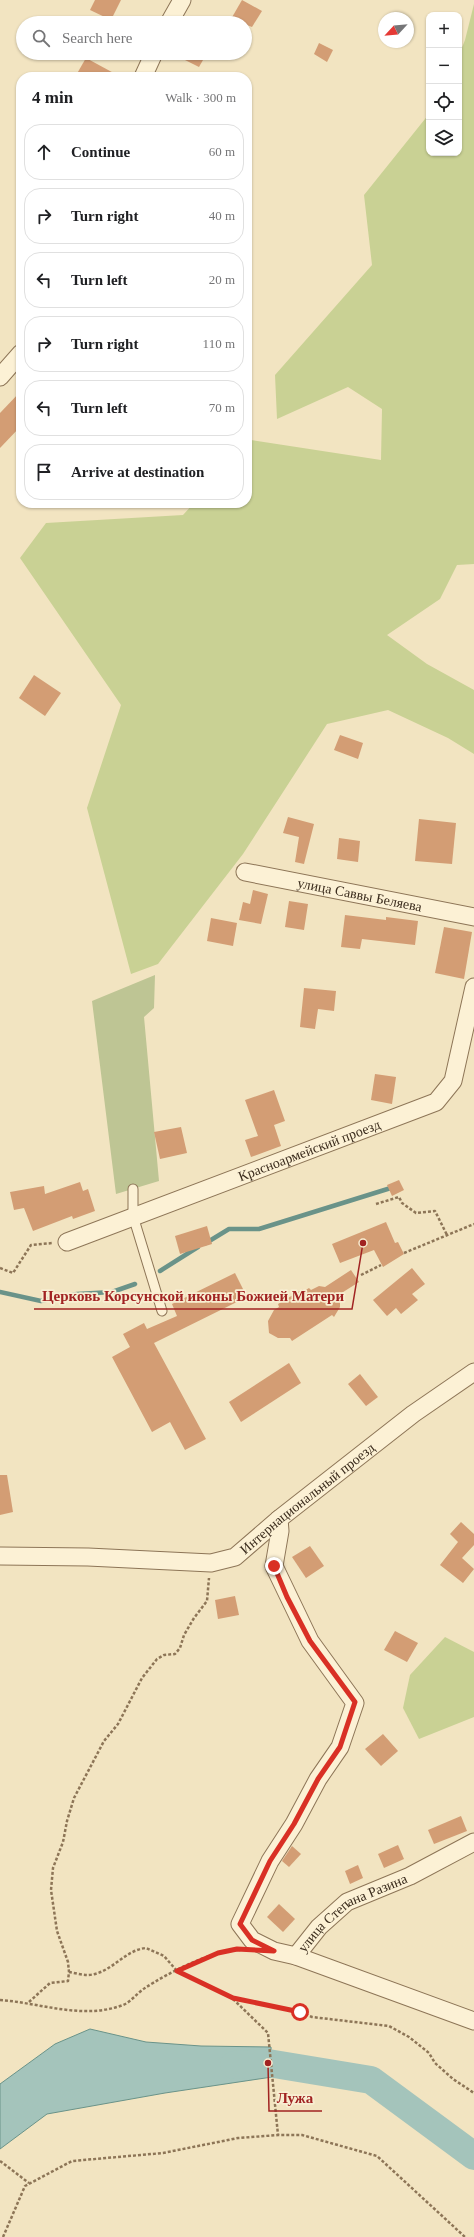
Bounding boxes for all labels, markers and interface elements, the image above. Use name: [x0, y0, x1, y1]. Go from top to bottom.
north arrow: [378, 12, 414, 48]
map controls: [426, 12, 462, 156]
button: +: [426, 12, 462, 48]
search box: [16, 16, 252, 60]
icon: search: [30, 27, 52, 49]
text: Search here: [62, 30, 132, 46]
button: −: [426, 48, 462, 84]
button: locate: [426, 84, 462, 120]
text: 4 min: [32, 88, 73, 107]
text: Walk · 300 m: [165, 90, 236, 105]
button: layers: [426, 120, 462, 156]
icon: ahead: [33, 141, 55, 163]
text: Continue: [71, 144, 130, 160]
text: 60 m: [209, 144, 235, 159]
icon: right: [33, 205, 55, 227]
text: Turn right: [71, 208, 138, 224]
text: 40 m: [209, 208, 235, 223]
icon: left: [33, 269, 55, 291]
text: Turn left: [71, 272, 128, 288]
text: 20 m: [209, 272, 235, 287]
icon: right: [33, 333, 55, 355]
text: Turn right: [71, 336, 138, 352]
text: 110 m: [203, 336, 235, 351]
icon: left: [33, 397, 55, 419]
text: Turn left: [71, 400, 128, 416]
text: 70 m: [209, 400, 235, 415]
icon: arrive: [33, 461, 55, 483]
text: Arrive at destination: [71, 464, 204, 480]
street label: улица Саввы Беляева: [296, 876, 424, 915]
street label: Красноармейский проезд: [236, 1117, 383, 1184]
callout: Церковь Корсунской иконы Божией Матери: [34, 1282, 352, 1309]
text: Церковь Корсунской иконы Божией Матери: [42, 1288, 344, 1304]
street label: Интернациональный проезд: [237, 1440, 378, 1557]
route end: [265, 1557, 283, 1575]
street label: улица Степана Разина: [295, 1871, 410, 1955]
route start: [291, 2003, 309, 2021]
callout: Лужа: [269, 2084, 322, 2111]
text: Лужа: [277, 2090, 314, 2106]

